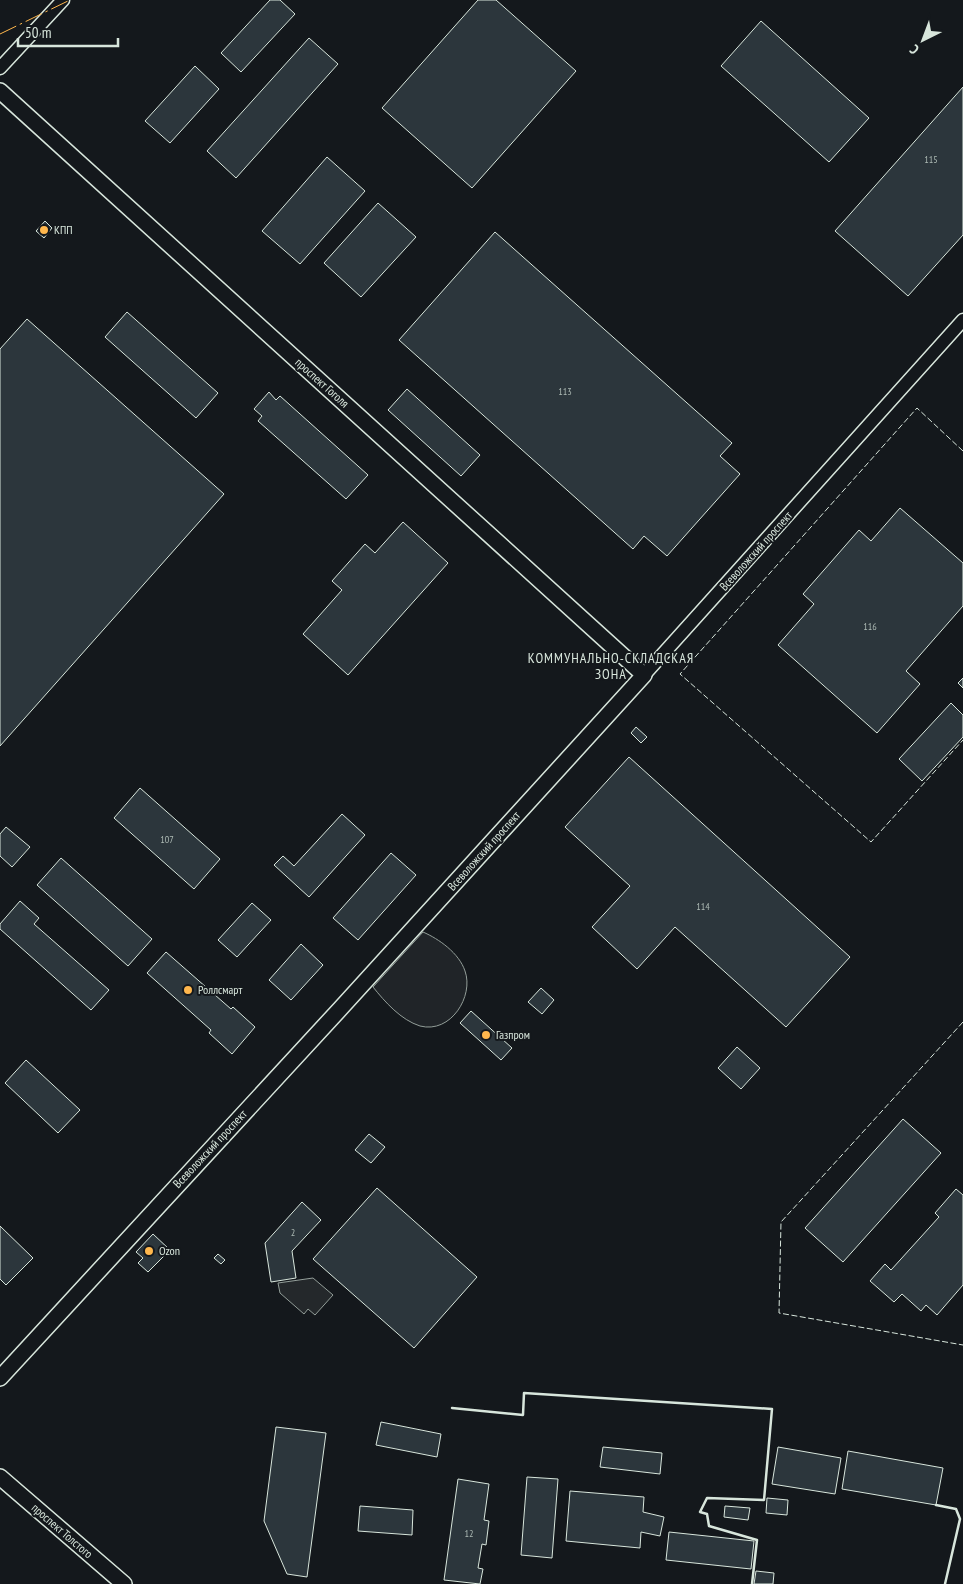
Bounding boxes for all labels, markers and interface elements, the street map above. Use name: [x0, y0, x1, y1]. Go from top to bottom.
scale bar: [18, 15, 118, 47]
north arrow: [898, 15, 948, 65]
text: 50 m: [25, 23, 51, 42]
text: С: [905, 40, 923, 58]
house number: 115: [924, 153, 938, 166]
place label: КПП: [54, 222, 73, 237]
marker: КПП: [38, 224, 50, 236]
street label: проспект Гоголя: [292, 355, 353, 411]
house number: 113: [558, 385, 572, 398]
street label: Всеволожский проспект: [716, 508, 795, 593]
house number: 116: [863, 620, 877, 633]
district label: КОММУНАЛЬНО-СКЛАДСКАЯ ЗОНА: [528, 649, 694, 683]
street label: Всеволожский проспект: [444, 808, 523, 893]
house number: 107: [160, 833, 174, 846]
house number: 114: [696, 900, 710, 913]
place label: Роллсмарт: [198, 982, 242, 997]
marker: Роллсмарт: [182, 984, 194, 996]
place label: Газпром: [496, 1027, 530, 1042]
marker: Газпром: [480, 1029, 492, 1041]
street label: Всеволожский проспект: [170, 1106, 250, 1191]
house number: 2: [291, 1226, 295, 1239]
place label: Ozon: [159, 1243, 180, 1258]
marker: Ozon: [143, 1245, 155, 1257]
street label: проспект Толстого: [29, 1500, 96, 1561]
house number: 12: [465, 1527, 474, 1540]

